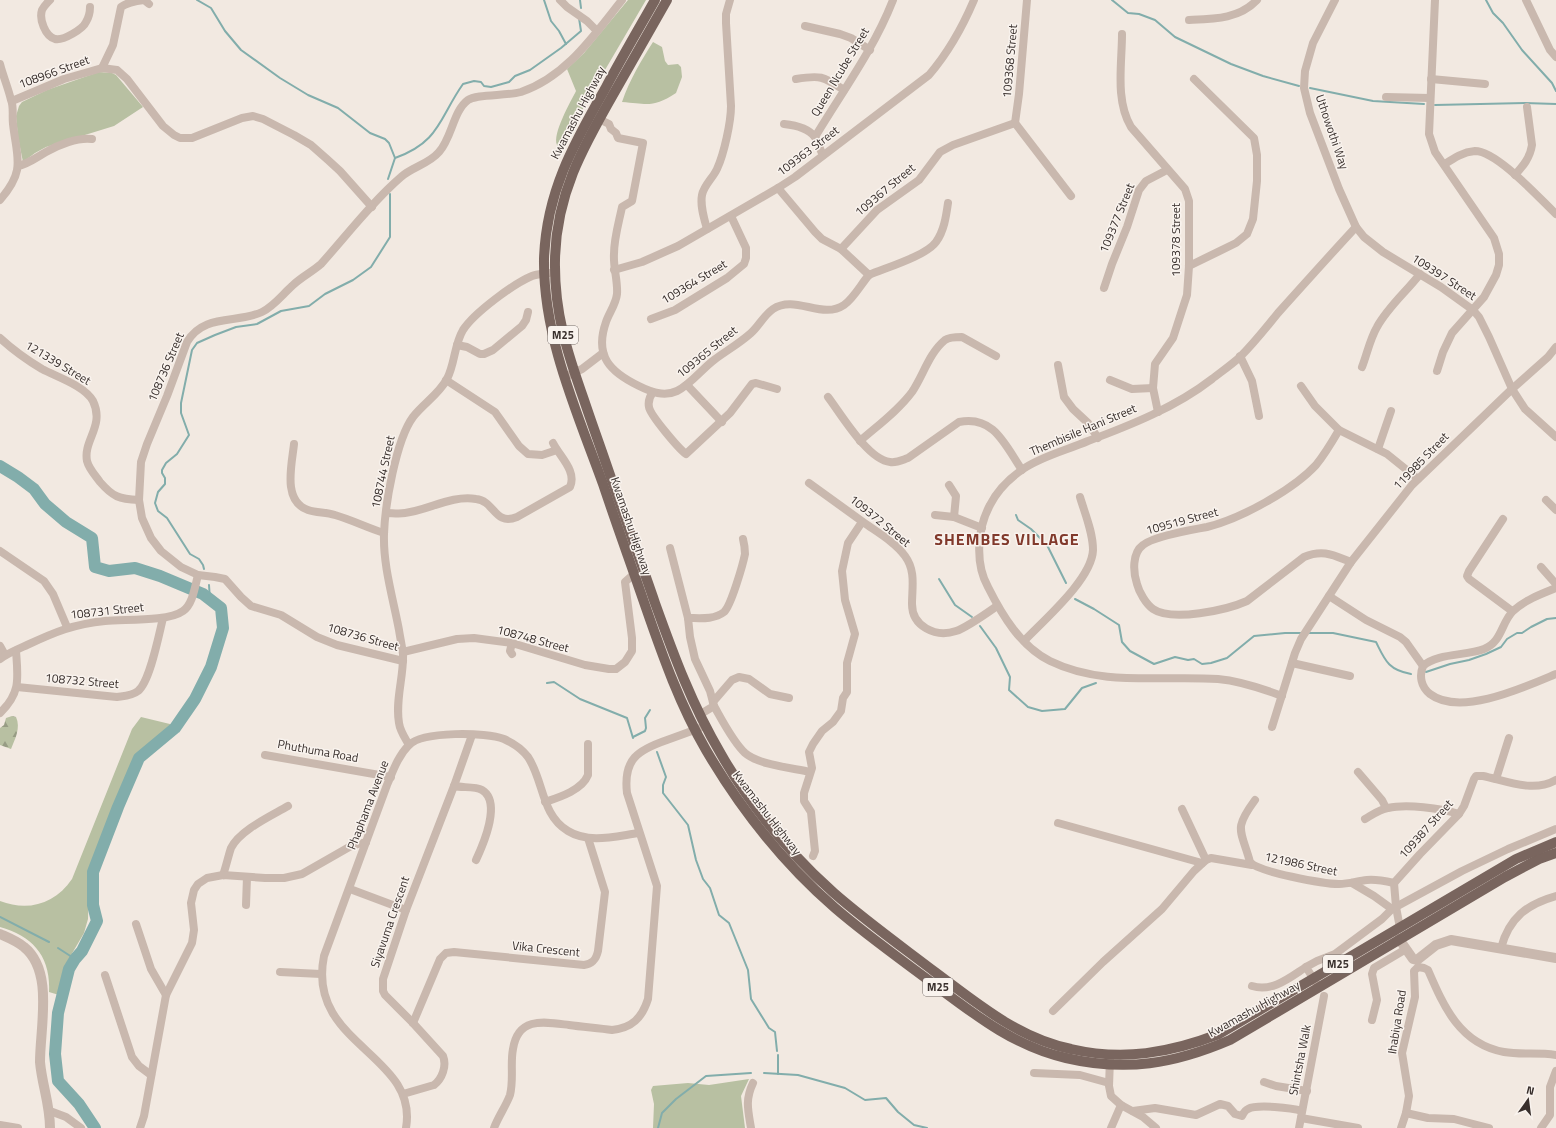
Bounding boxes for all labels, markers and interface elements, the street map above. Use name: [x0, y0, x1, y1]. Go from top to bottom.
street label: Queen Ncube Street: [805, 23, 874, 120]
street label: 109368 Street: [997, 23, 1022, 99]
street label: 108966 Street: [16, 50, 93, 93]
street label: Kwamashu Highway: [545, 63, 610, 163]
street label: Uthowothi Way: [1311, 92, 1354, 172]
street label: 109363 Street: [772, 120, 844, 180]
street label: 109367 Street: [850, 158, 920, 221]
street label: 109377 Street: [1094, 179, 1139, 256]
street label: 109378 Street: [1166, 202, 1185, 277]
street label: 109397 Street: [1408, 248, 1481, 305]
street label: 109364 Street: [657, 254, 731, 309]
street label: 109365 Street: [672, 320, 742, 382]
road number: M25: [548, 326, 578, 344]
street label: 108736 Street: [142, 328, 189, 405]
street label: 121339 Street: [22, 335, 95, 390]
street label: Thembisile Hani Street: [1027, 398, 1140, 461]
street label: 119985 Street: [1388, 427, 1454, 494]
street label: 108744 Street: [366, 433, 400, 510]
street label: Kwamashu Highway: [606, 474, 657, 578]
street label: 109372 Street: [846, 490, 916, 552]
street label: 109519 Street: [1144, 502, 1221, 539]
district label: SHEMBES VILLAGE: [934, 527, 1080, 551]
street label: 108731 Street: [69, 597, 145, 624]
street label: 108736 Street: [325, 617, 402, 656]
street label: 108748 Street: [495, 620, 572, 657]
street label: 108732 Street: [44, 668, 120, 693]
street label: Phuthuma Road: [276, 734, 360, 767]
street label: Phaphama Avenue: [342, 757, 393, 852]
street label: Kwamashu Highway: [728, 766, 807, 859]
street label: 109387 Street: [1394, 794, 1458, 862]
street label: 121986 Street: [1263, 847, 1340, 881]
street label: Siyavuma Crescent: [365, 873, 414, 970]
street label: Vika Crescent: [511, 936, 582, 962]
road number: M25: [1323, 955, 1353, 973]
street label: Kwamashu Highway: [1204, 975, 1303, 1042]
road number: M25: [923, 978, 953, 996]
street label: Ihabiya Road: [1382, 988, 1411, 1055]
street label: Shintsha Walk: [1283, 1023, 1316, 1097]
north arrow: [1508, 1080, 1548, 1120]
text: N: [1525, 1082, 1536, 1099]

